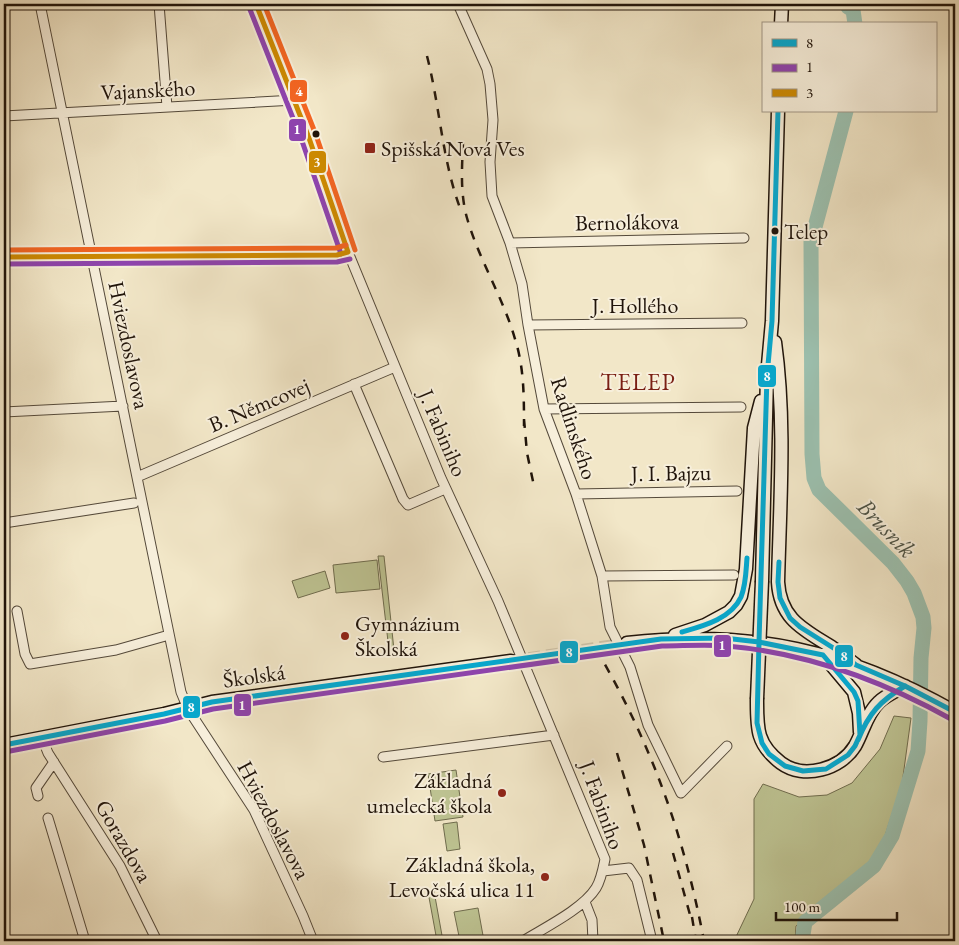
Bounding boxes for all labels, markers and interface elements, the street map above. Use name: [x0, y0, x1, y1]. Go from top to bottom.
legend: [762, 22, 936, 112]
text: 8: [806, 33, 813, 52]
text: 1: [806, 57, 813, 76]
street label: Vajanského: [100, 73, 196, 107]
line badge: 4: [289, 79, 308, 103]
text: 4: [295, 82, 303, 100]
text: 3: [806, 83, 813, 102]
line badge: 1: [288, 118, 307, 142]
text: 1: [293, 120, 301, 138]
unlabelled marker: [311, 129, 321, 139]
place label: Spišská Nová Ves: [381, 134, 525, 163]
marker: Spišská Nová Ves: [363, 141, 377, 155]
line badge: 3: [308, 150, 327, 174]
text: 3: [313, 153, 321, 171]
street label: Bernolákova: [575, 207, 679, 237]
place label: Telep: [784, 218, 828, 245]
marker: Telep: [770, 226, 780, 236]
street label: Hviezdoslavova: [101, 278, 157, 412]
street label: J. Hollého: [590, 291, 678, 320]
line badge: 8: [757, 364, 777, 388]
district label: TELEP: [600, 366, 676, 397]
text: 8: [763, 367, 771, 385]
street label: B. Němcovej: [204, 371, 314, 439]
street label: Radlinského: [544, 373, 604, 483]
street label: J. Fabiniho: [411, 383, 474, 481]
street label: J. I. Bajzu: [629, 458, 712, 488]
water label: Brusník: [850, 491, 923, 565]
place label: Gymnázium Školská: [355, 609, 460, 663]
marker: Gymnázium Školská: [339, 630, 351, 642]
line badge: 1: [713, 634, 732, 658]
text: 1: [718, 636, 726, 654]
line badge: 8: [559, 640, 579, 664]
text: 8: [565, 643, 573, 661]
line badge: 8: [834, 644, 854, 668]
text: 8: [840, 647, 848, 665]
street label: Školská: [221, 657, 287, 695]
line badge: 1: [233, 693, 252, 717]
line badge: 8: [182, 695, 201, 719]
text: 1: [238, 696, 246, 714]
text: 8: [187, 698, 195, 716]
street label: J. Fabiniho: [572, 755, 631, 853]
street label: Hviezdoslavova: [231, 756, 317, 884]
place label: Základná umelecká škola: [367, 766, 492, 820]
marker: Základná umelecká škola: [496, 787, 508, 799]
street label: Gorazdova: [89, 794, 159, 888]
place label: Základná škola, Levočská ulica 11: [389, 850, 535, 904]
marker: Základná škola, Levočská ulica 11: [539, 871, 551, 883]
scale bar: [776, 890, 898, 922]
text: 100 m: [784, 897, 821, 916]

